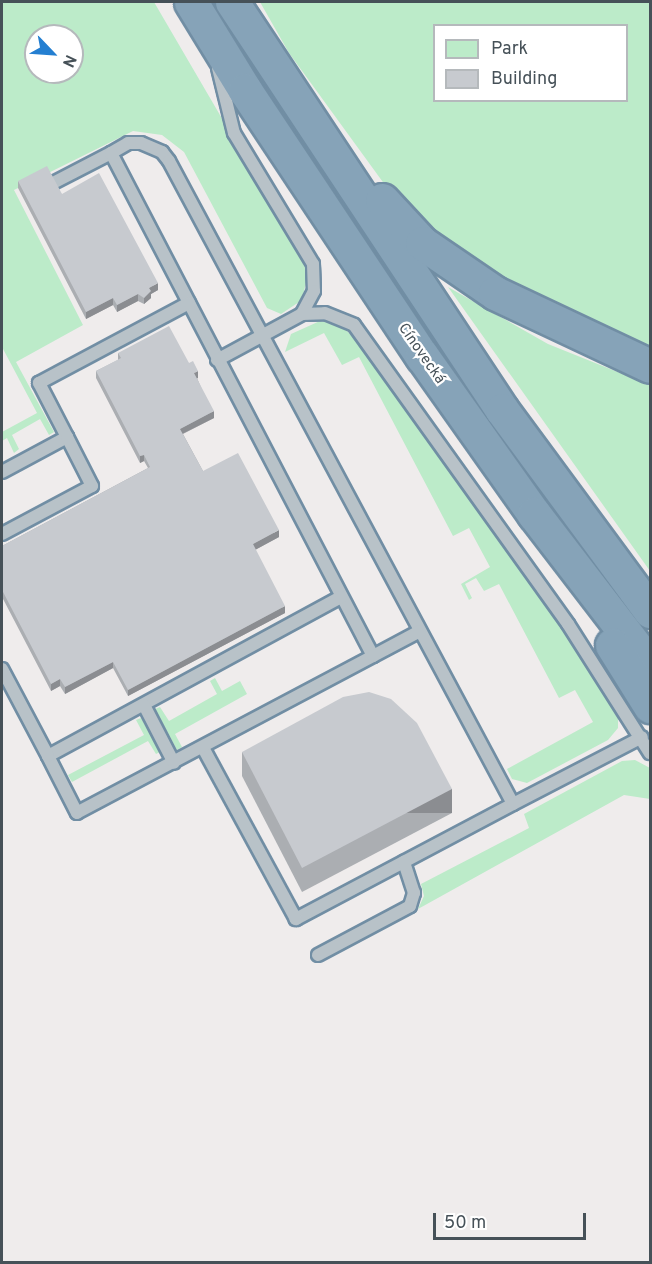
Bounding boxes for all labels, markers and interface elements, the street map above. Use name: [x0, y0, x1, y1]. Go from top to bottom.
north arrow: [24, 24, 84, 84]
legend: [433, 24, 628, 102]
text: Park: [491, 38, 528, 61]
text: N: [57, 51, 80, 70]
text: Building: [491, 68, 557, 91]
street label: Cínovecká: [394, 320, 448, 388]
scale bar: [436, 1201, 589, 1239]
text: 50 m: [444, 1212, 486, 1235]

